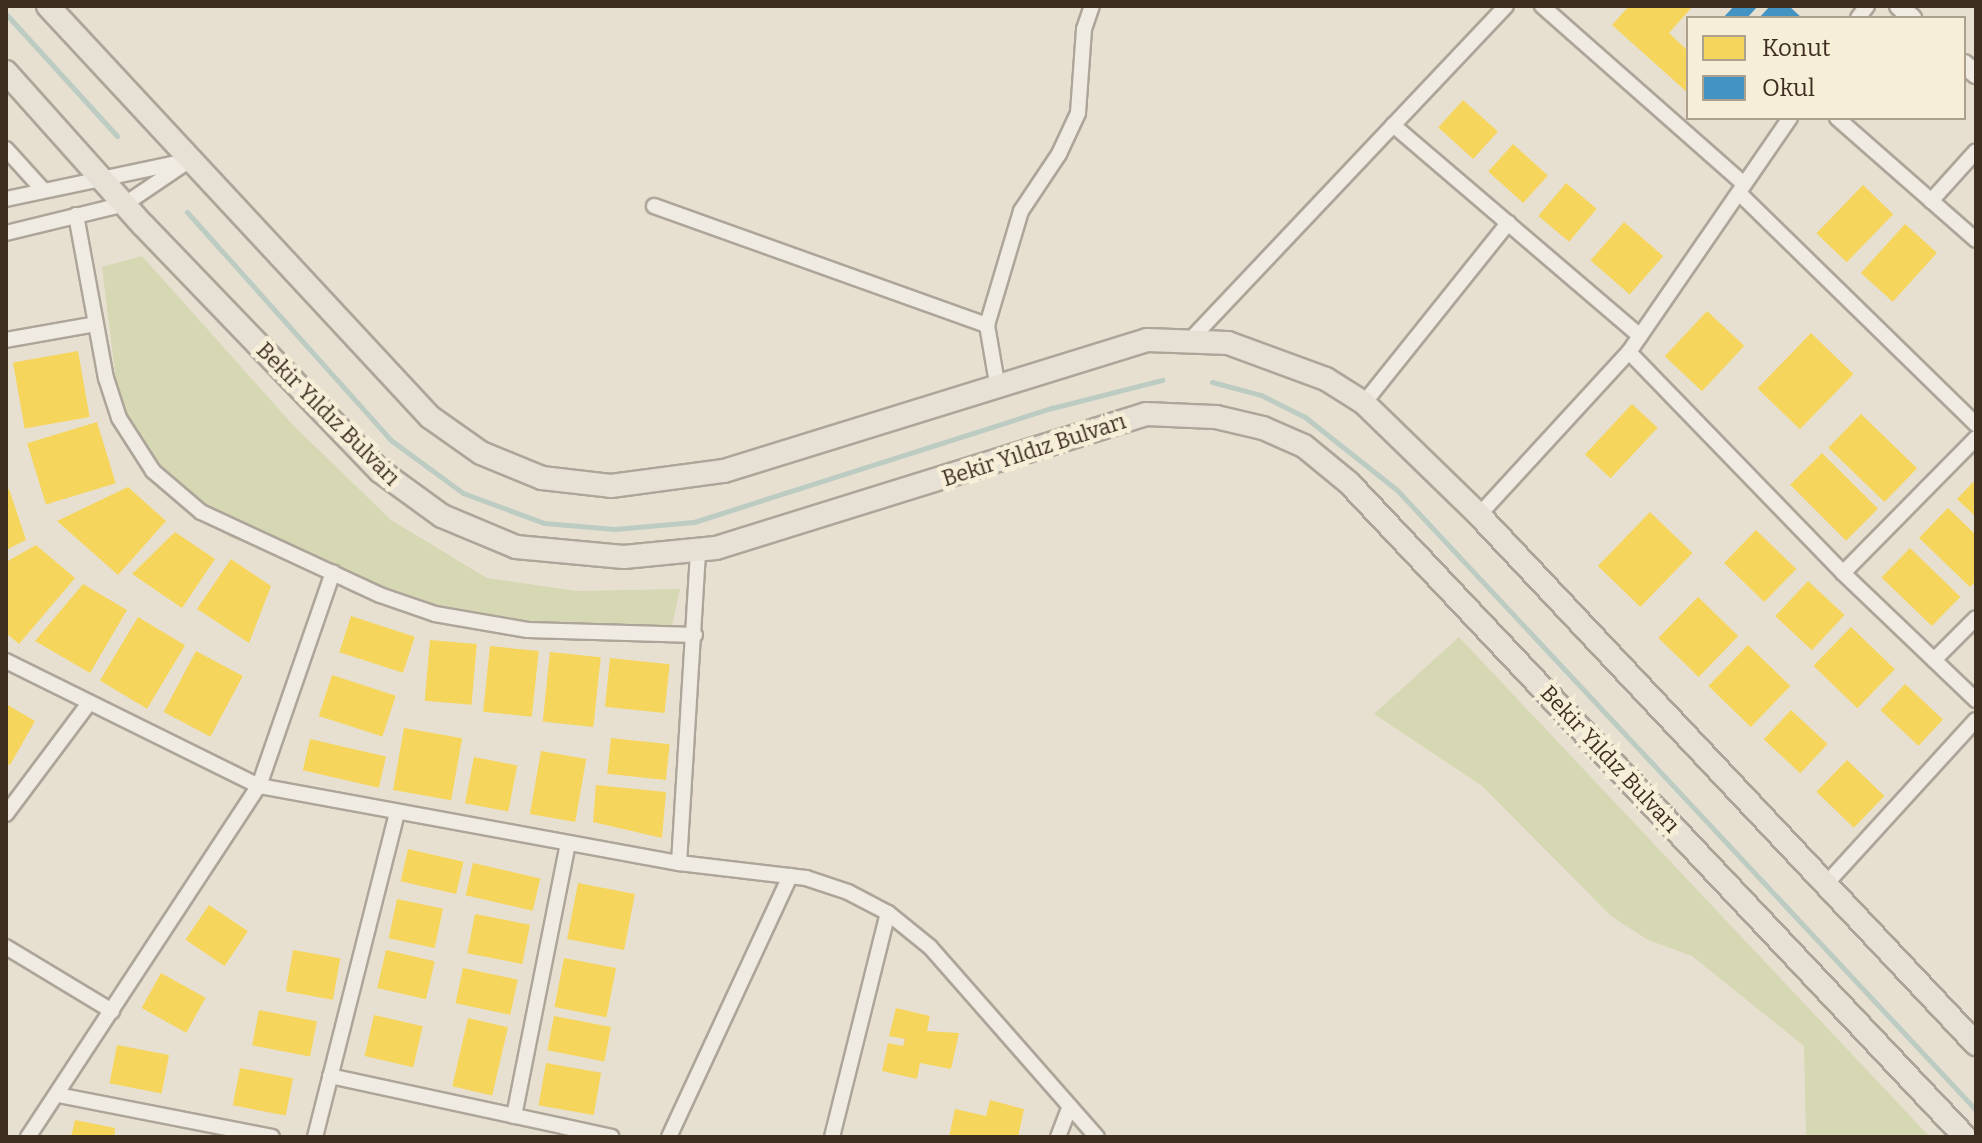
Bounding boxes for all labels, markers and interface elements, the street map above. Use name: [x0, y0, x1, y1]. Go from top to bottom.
legend: [1686, 16, 1966, 120]
text: Konut: [1762, 34, 1831, 62]
text: Okul: [1762, 74, 1815, 102]
street label: Bekir Yıldız Bulvarı: [251, 337, 405, 491]
street label: Bekir Yıldız Bulvarı: [939, 408, 1129, 492]
street label: Bekir Yıldız Bulvarı: [1535, 680, 1685, 838]

